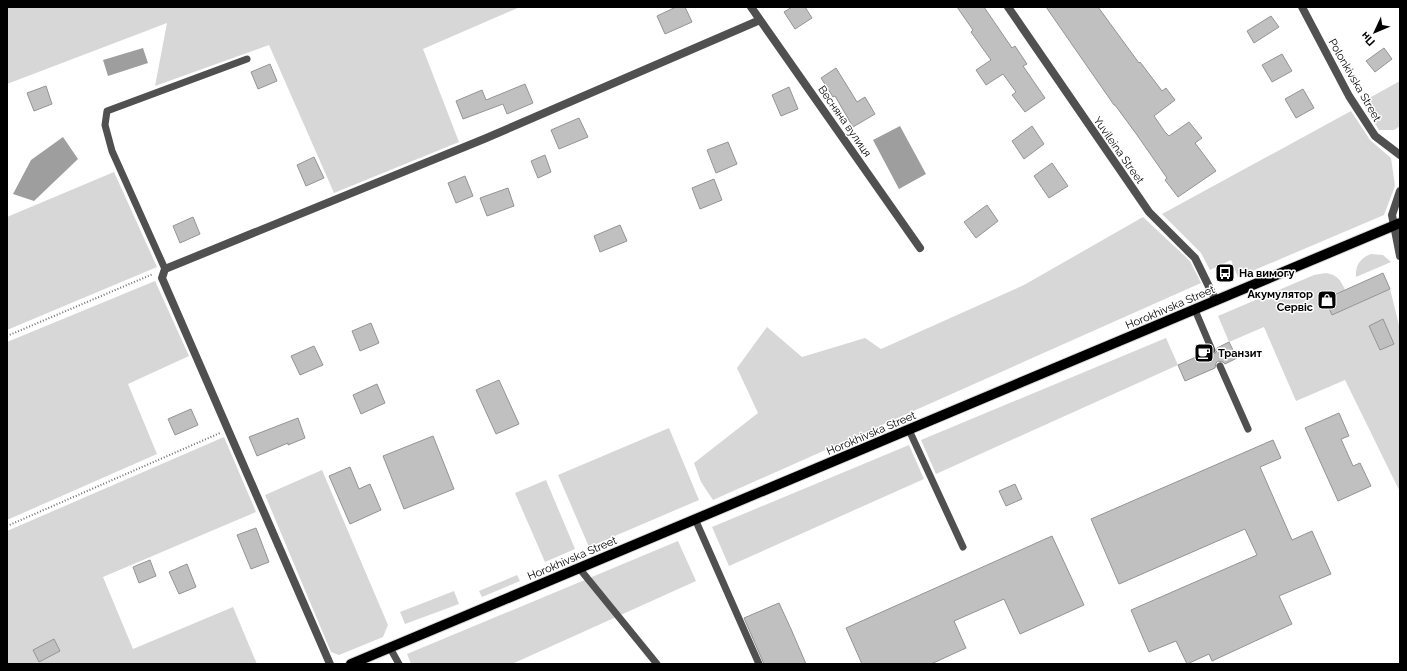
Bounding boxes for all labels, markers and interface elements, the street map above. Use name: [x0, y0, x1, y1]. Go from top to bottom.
north arrow: [1355, 12, 1395, 52]
text: Пн: [1358, 29, 1378, 48]
street label: Polonkivska Street: [1326, 36, 1384, 124]
street label: Весняна вулиця: [815, 83, 874, 159]
street label: Yuvileina Street: [1091, 114, 1147, 187]
bus stop icon: На вимогу: [1214, 262, 1236, 284]
place label: На вимогу: [1239, 267, 1294, 280]
street label: Horokhivska Street: [1124, 283, 1217, 332]
place label: Акумулятор Сервіс: [1247, 288, 1313, 314]
shop icon: Акумулятор Сервіс: [1316, 289, 1338, 311]
cafe icon: Транзит: [1193, 342, 1215, 364]
place label: Транзит: [1218, 347, 1262, 360]
street label: Horokhivska Street: [825, 409, 918, 458]
street label: Horokhivska Street: [526, 534, 619, 583]

